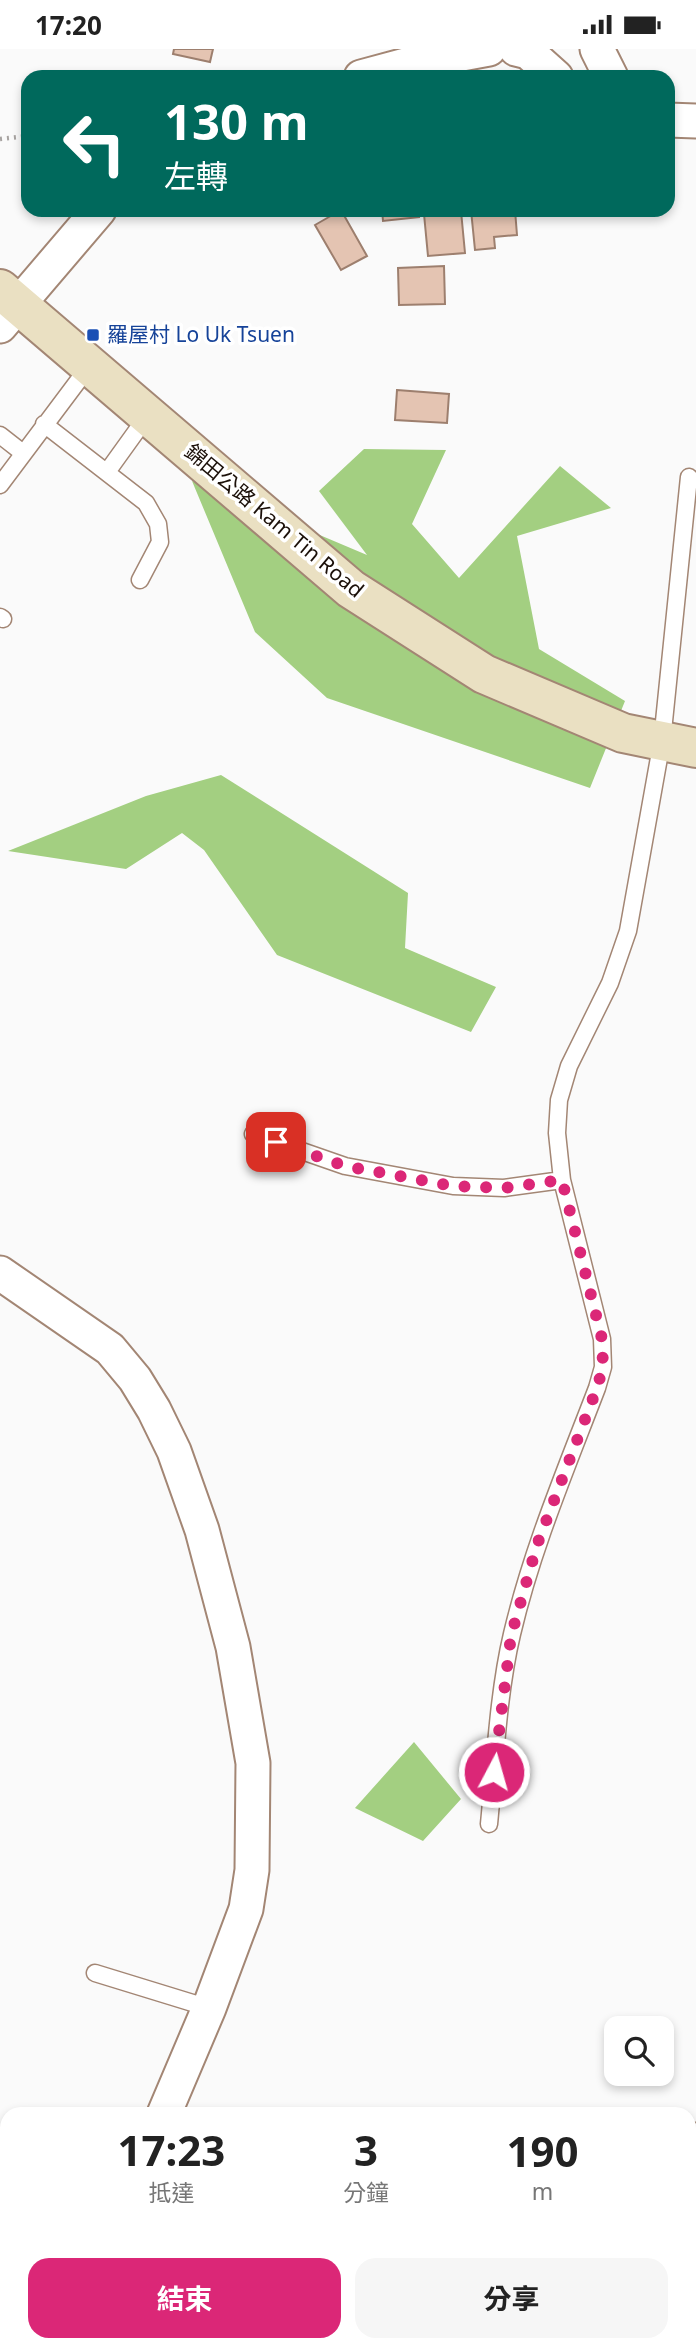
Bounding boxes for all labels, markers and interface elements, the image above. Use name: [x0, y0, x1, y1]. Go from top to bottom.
text: 17:20: [35, 7, 102, 43]
text: 130 m: [164, 88, 309, 154]
icon: left: [49, 98, 140, 189]
text: 左轉: [164, 154, 228, 197]
place label: 羅屋村 Lo Uk Tsuen: [107, 320, 295, 348]
marker: 羅屋村 Lo Uk Tsuen: [85, 327, 101, 343]
street label: 錦田公路 Kam Tin Road: [179, 437, 370, 603]
pin: [246, 1112, 306, 1172]
icon: arrive: [257, 1123, 295, 1161]
position arrow: [457, 1735, 531, 1809]
map controls: [604, 2016, 674, 2086]
button: search: [604, 2016, 674, 2086]
text: 17:23: [118, 2121, 225, 2178]
text: 3: [354, 2121, 378, 2178]
text: 190: [506, 2122, 578, 2179]
text: m: [532, 2175, 553, 2207]
text: 抵達: [148, 2176, 194, 2208]
text: 分鐘: [343, 2176, 389, 2208]
button: 結束: [28, 2258, 341, 2338]
button: 分享: [355, 2258, 668, 2338]

